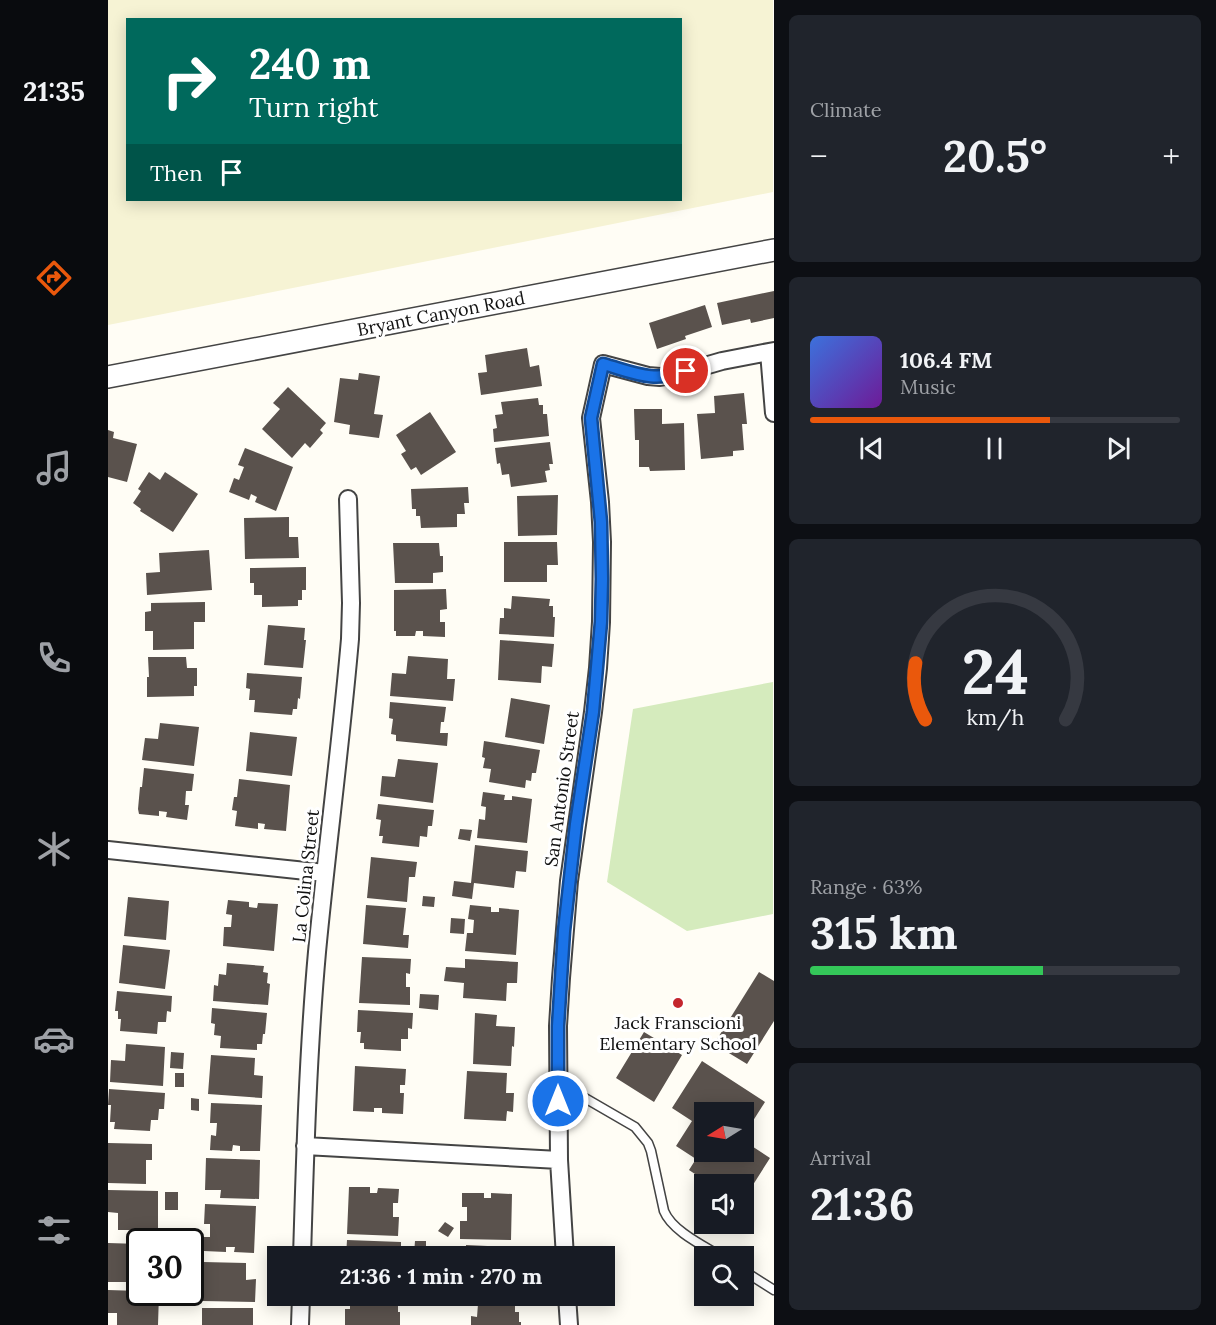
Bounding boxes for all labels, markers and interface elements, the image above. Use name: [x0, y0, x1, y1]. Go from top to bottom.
text: 240 m: [249, 37, 371, 91]
icon: right: [150, 42, 228, 120]
text: 21:35: [23, 74, 85, 108]
text: Turn right: [249, 90, 378, 124]
text: Climate: [810, 97, 882, 122]
text: 20.5°: [943, 127, 1047, 184]
text: −: [810, 135, 828, 177]
text: +: [1162, 135, 1180, 177]
icon: arrive: [215, 156, 248, 189]
text: Then: [150, 159, 203, 187]
icon: directions: [33, 257, 75, 299]
street label: Bryant Canyon Road: [355, 286, 527, 341]
pin: [660, 345, 711, 396]
text: 106.4 FM: [900, 346, 992, 374]
icon: arrive: [669, 354, 702, 387]
text: Music: [900, 374, 956, 399]
icon: previous: [855, 432, 888, 465]
icon: pause: [978, 432, 1011, 465]
icon: next: [1102, 432, 1135, 465]
icon: music: [33, 447, 75, 489]
text: 24: [961, 631, 1029, 711]
icon: phone: [33, 637, 75, 679]
text: km/h: [966, 703, 1024, 731]
street label: San Antonio Street: [539, 710, 584, 868]
street label: La Colina Street: [287, 808, 324, 944]
icon: climate: [33, 828, 75, 870]
text: Range · 63%: [810, 874, 922, 899]
text: 315 km: [810, 904, 958, 961]
marker: Jack Franscioni Elementary School: [671, 996, 685, 1010]
place label: Jack Franscioni Elementary School: [599, 1011, 757, 1055]
icon: car: [33, 1018, 75, 1060]
position arrow: [526, 1069, 590, 1133]
north arrow: [694, 1102, 754, 1162]
map controls: [694, 1102, 754, 1306]
text: Arrival: [810, 1145, 871, 1170]
button: sound: [694, 1174, 754, 1234]
text: 21:36: [810, 1175, 915, 1232]
icon: filters: [33, 1209, 75, 1251]
speed limit sign: 30: [126, 1228, 204, 1306]
button: search: [694, 1246, 754, 1306]
text: 21:36 · 1 min · 270 m: [340, 1262, 542, 1290]

